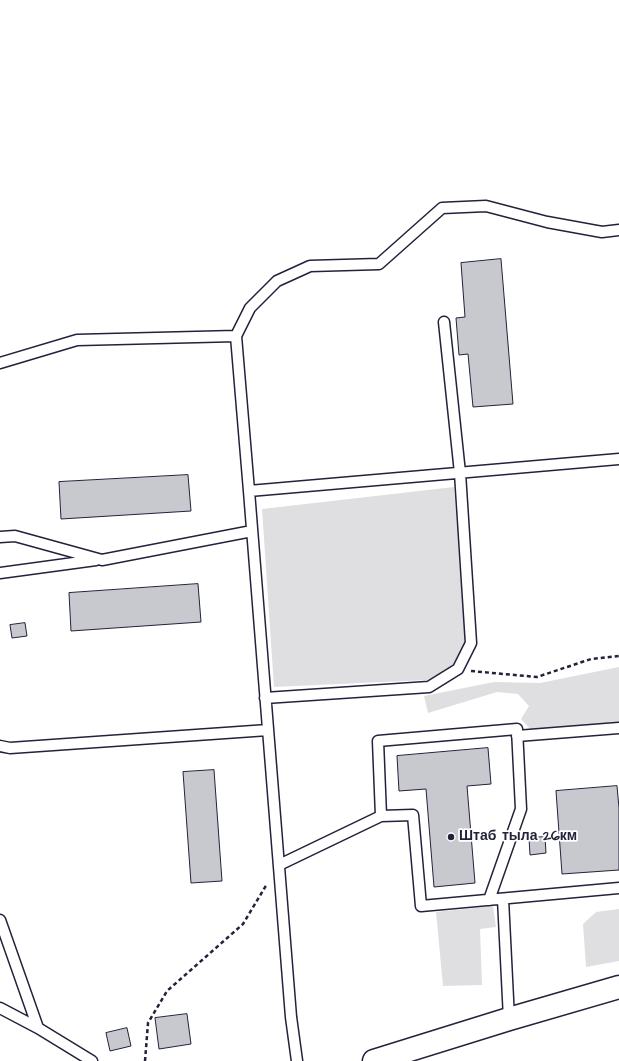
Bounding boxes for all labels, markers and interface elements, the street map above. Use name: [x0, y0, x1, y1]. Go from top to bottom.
place label: Штаб тыла 26км: [459, 829, 577, 845]
marker: Штаб тыла 26км: [446, 832, 456, 842]

